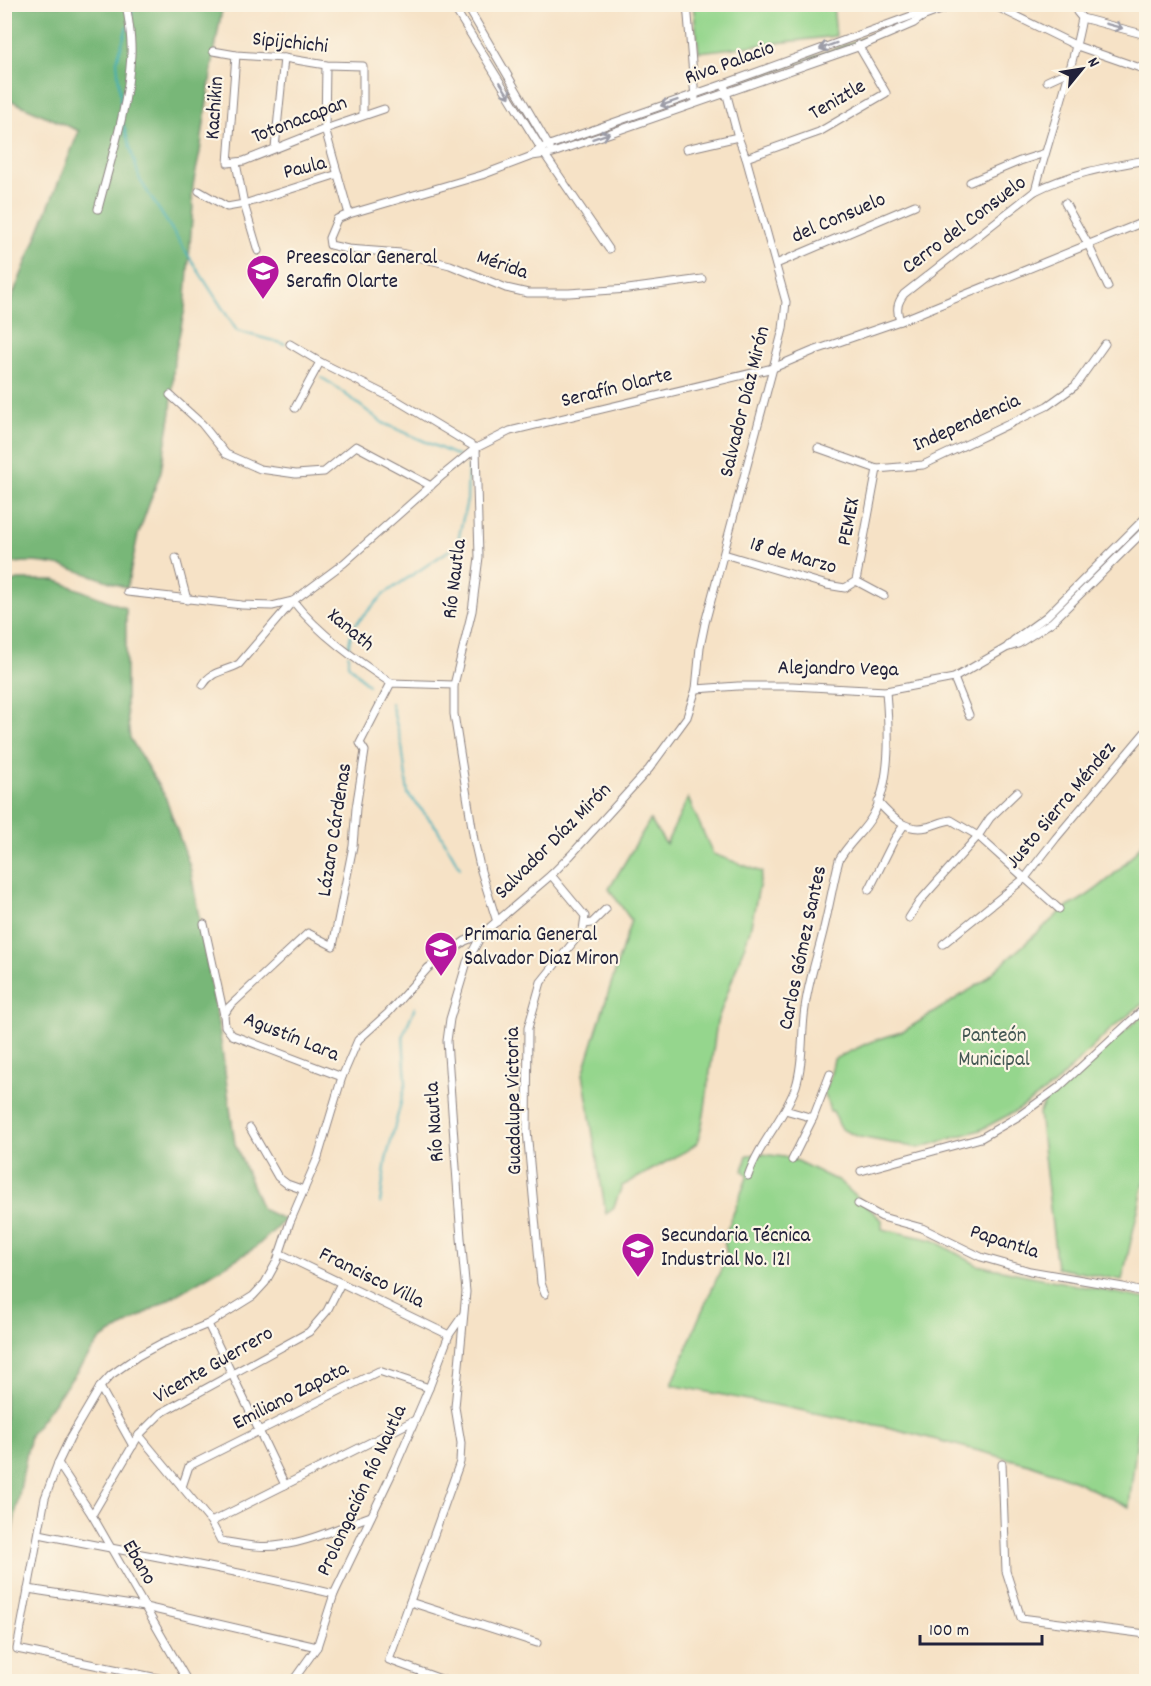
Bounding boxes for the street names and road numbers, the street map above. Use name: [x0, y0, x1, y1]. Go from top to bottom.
street label: Sipijchichi: [251, 25, 329, 63]
street label: Riva Palacio: [681, 34, 779, 94]
street label: Teniztle: [804, 73, 872, 129]
street label: Kachikin: [199, 75, 233, 141]
street label: Totonacapan: [248, 89, 352, 153]
street label: Paula: [280, 149, 331, 189]
street label: Cerro del Consuelo: [896, 169, 1034, 283]
street label: del Consuelo: [787, 186, 891, 252]
street label: Mérida: [472, 243, 533, 289]
street label: Salvador Díaz Mirón: [713, 323, 779, 481]
street label: Serafín Olarte: [558, 361, 676, 417]
street label: Independencia: [908, 386, 1027, 461]
street label: PEMEX: [831, 495, 869, 549]
street label: 18 de Marzo: [746, 530, 840, 584]
street label: Río Nautla: [436, 536, 476, 621]
street label: Xanath: [320, 602, 380, 660]
street label: Alejandro Vega: [777, 654, 900, 686]
street label: Justo Sierra Méndez: [1000, 736, 1124, 876]
street label: Lázaro Cárdenas: [311, 761, 361, 899]
street label: Salvador Díaz Mirón: [489, 777, 619, 907]
street label: Carlos Gómez Santes: [772, 863, 836, 1033]
street label: Agustín Lara: [239, 1005, 344, 1071]
street label: Guadalupe Victoria: [499, 1026, 531, 1175]
street label: Río Nautla: [418, 1080, 454, 1163]
street label: Papantla: [965, 1218, 1044, 1269]
street label: Francisco Villa: [313, 1240, 430, 1318]
street label: Vicente Guerrero: [148, 1320, 280, 1412]
street label: Emiliano Zapata: [228, 1354, 355, 1439]
street label: Prolongación Río Nautla: [310, 1399, 416, 1582]
street label: Ebano: [113, 1535, 163, 1591]

